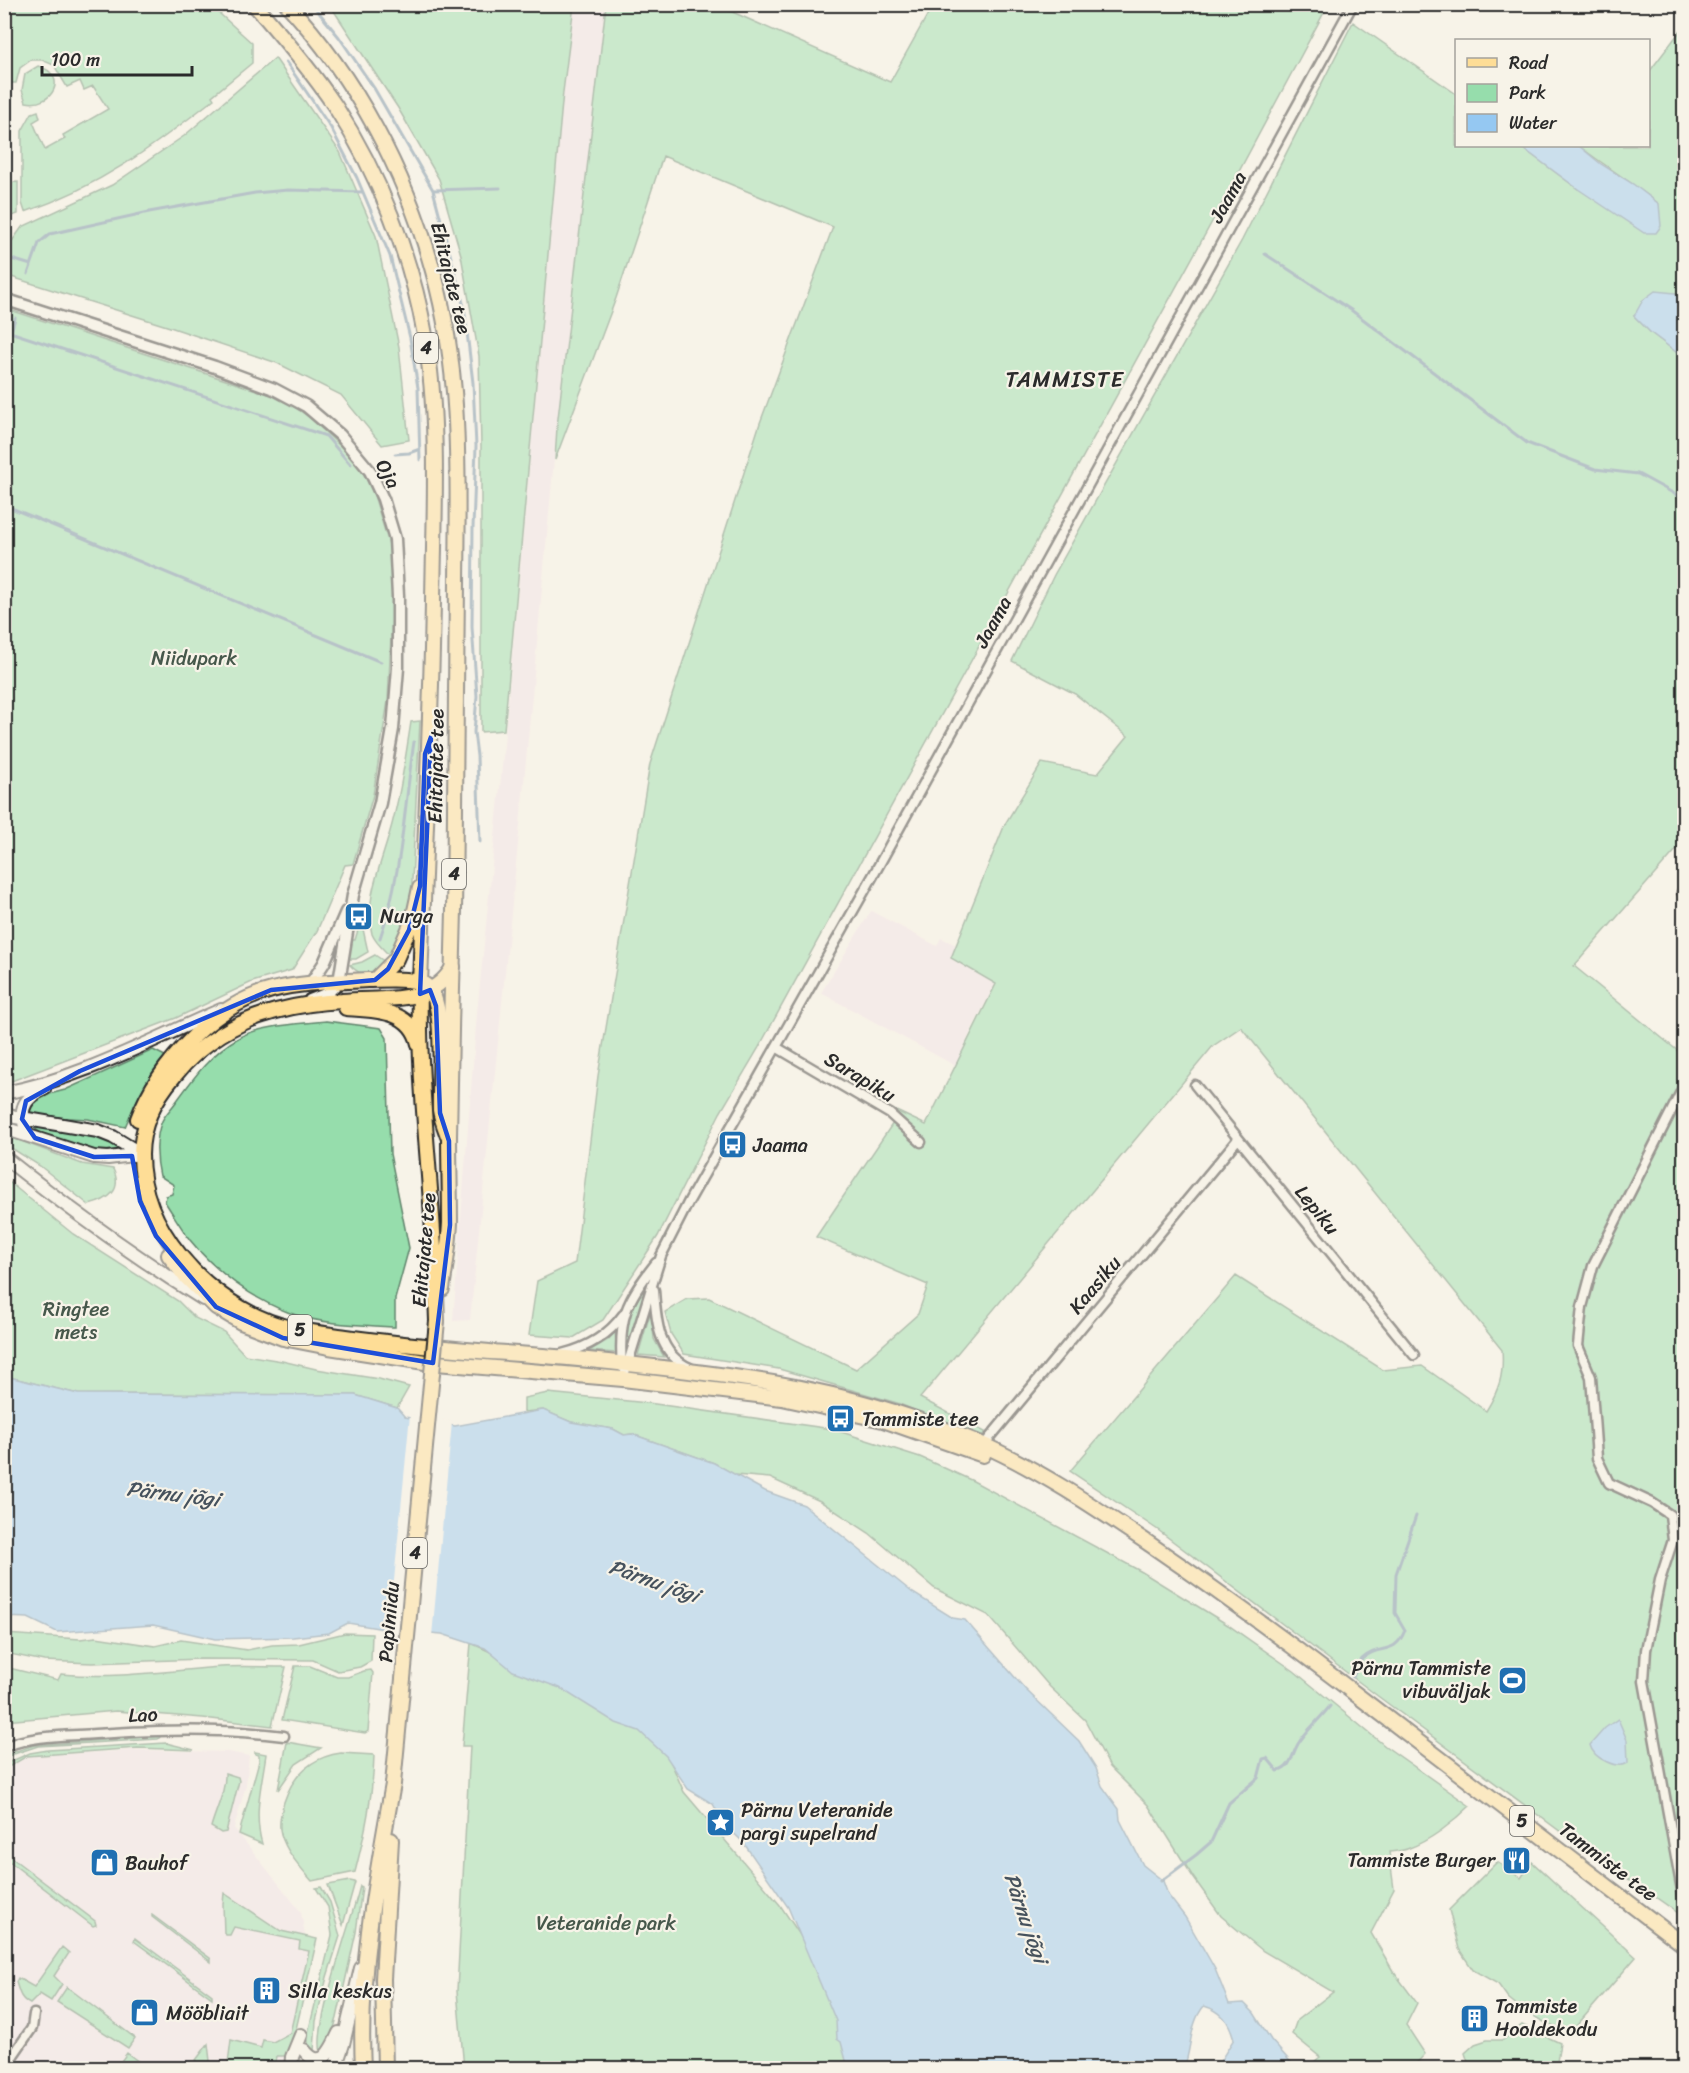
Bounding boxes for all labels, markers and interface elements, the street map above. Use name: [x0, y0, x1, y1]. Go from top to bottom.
scale bar: [42, 39, 192, 77]
legend: [1455, 39, 1650, 147]
text: 100 m: [51, 44, 100, 76]
text: Road: [1509, 47, 1549, 79]
text: Park: [1509, 77, 1546, 109]
text: Water: [1509, 107, 1558, 139]
street label: Jaama: [1199, 165, 1257, 230]
street label: Ehitajate tee: [420, 218, 482, 338]
road number: 4: [414, 333, 438, 363]
district label: TAMMISTE: [1006, 360, 1125, 399]
street label: Oja: [366, 453, 410, 495]
street label: Jaama: [964, 590, 1022, 655]
park label: Niidupark: [151, 641, 237, 676]
street label: Ehitajate tee: [418, 708, 455, 824]
road number: 4: [442, 859, 466, 889]
place label: Nurga: [380, 899, 434, 934]
bus stop icon: Nurga: [343, 900, 375, 932]
street label: Sarapiku: [817, 1042, 903, 1112]
place label: Jaama: [752, 1128, 808, 1163]
bus stop icon: Jaama: [716, 1129, 748, 1161]
street label: Lepiku: [1285, 1177, 1349, 1243]
street label: Ehitajate tee: [402, 1191, 446, 1309]
street label: Kaasiku: [1060, 1247, 1131, 1322]
park label: Ringtee mets: [43, 1292, 110, 1350]
road number: 5: [288, 1315, 312, 1345]
place label: Tammiste tee: [862, 1402, 979, 1437]
bus stop icon: Tammiste tee: [825, 1403, 857, 1435]
water label: Pärnu jõgi: [124, 1469, 226, 1519]
road number: 4: [403, 1538, 427, 1568]
water label: Pärnu jõgi: [604, 1548, 708, 1615]
street label: Papiniidu: [368, 1580, 410, 1664]
place label: Pärnu Tammiste vibuväljak: [1351, 1651, 1491, 1709]
sports icon: Pärnu Tammiste vibuväljak: [1496, 1664, 1528, 1696]
street label: Lao: [128, 1697, 158, 1733]
place label: Pärnu Veteranide pargi supelrand: [740, 1793, 893, 1851]
place icon: Pärnu Veteranide pargi supelrand: [704, 1806, 736, 1838]
road number: 5: [1510, 1806, 1534, 1836]
street label: Tammiste tee: [1551, 1813, 1665, 1911]
place label: Tammiste Burger: [1348, 1843, 1497, 1878]
restaurant icon: Tammiste Burger: [1500, 1844, 1532, 1876]
place label: Bauhof: [125, 1846, 190, 1881]
shop icon: Bauhof: [88, 1847, 120, 1879]
water label: Pärnu jõgi: [993, 1868, 1060, 1972]
park label: Veteranide park: [536, 1906, 676, 1941]
place label: Silla keskus: [288, 1974, 393, 2009]
building icon: Silla keskus: [251, 1975, 283, 2007]
place label: Tammiste Hooldekodu: [1495, 1989, 1598, 2047]
place label: Mööbliait: [166, 1996, 249, 2031]
shop icon: Mööbliait: [129, 1997, 161, 2029]
building icon: Tammiste Hooldekodu: [1458, 2002, 1490, 2034]

